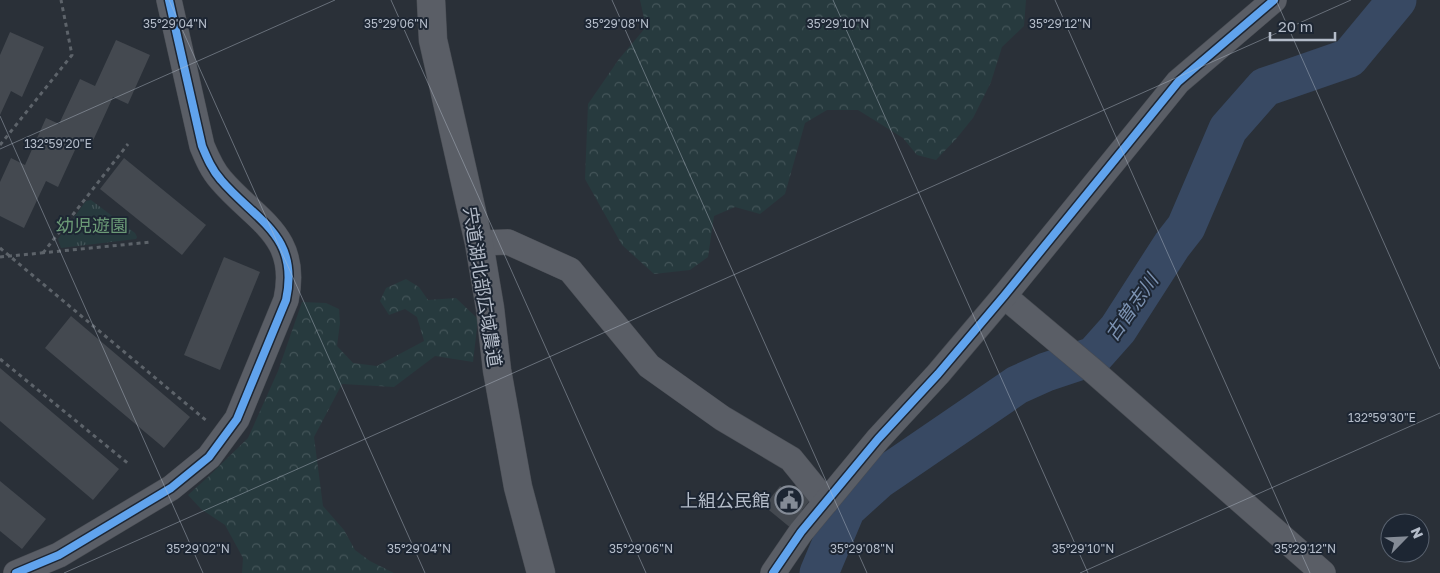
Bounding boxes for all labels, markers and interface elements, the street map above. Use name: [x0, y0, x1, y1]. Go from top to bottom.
scale bar: [1270, 10, 1335, 42]
text: 35°29'04"N: [143, 16, 207, 31]
text: 35°29'06"N: [364, 16, 428, 31]
text: 35°29'08"N: [585, 16, 649, 31]
text: 35°29'10"N: [807, 16, 869, 31]
text: 35°29'12"N: [1029, 16, 1091, 31]
text: 20 m: [1278, 17, 1313, 35]
text: 132°59'20"E: [24, 136, 92, 151]
street label: 宍道湖北部広域農道: [459, 205, 507, 369]
park label: 幼児遊園: [56, 214, 128, 236]
water label: 古曽志川: [1100, 268, 1163, 345]
text: 132°59'30"E: [1348, 410, 1416, 425]
public building icon: 上組公民館: [774, 485, 804, 515]
place label: 上組公民館: [680, 489, 770, 511]
north arrow: [1380, 513, 1430, 563]
text: N: [1407, 524, 1427, 541]
text: 35°29'02"N: [166, 541, 230, 556]
text: 35°29'04"N: [387, 541, 451, 556]
text: 35°29'06"N: [609, 541, 673, 556]
text: 35°29'08"N: [830, 541, 894, 556]
text: 35°29'10"N: [1052, 541, 1114, 556]
text: 35°29'12"N: [1274, 541, 1336, 556]

